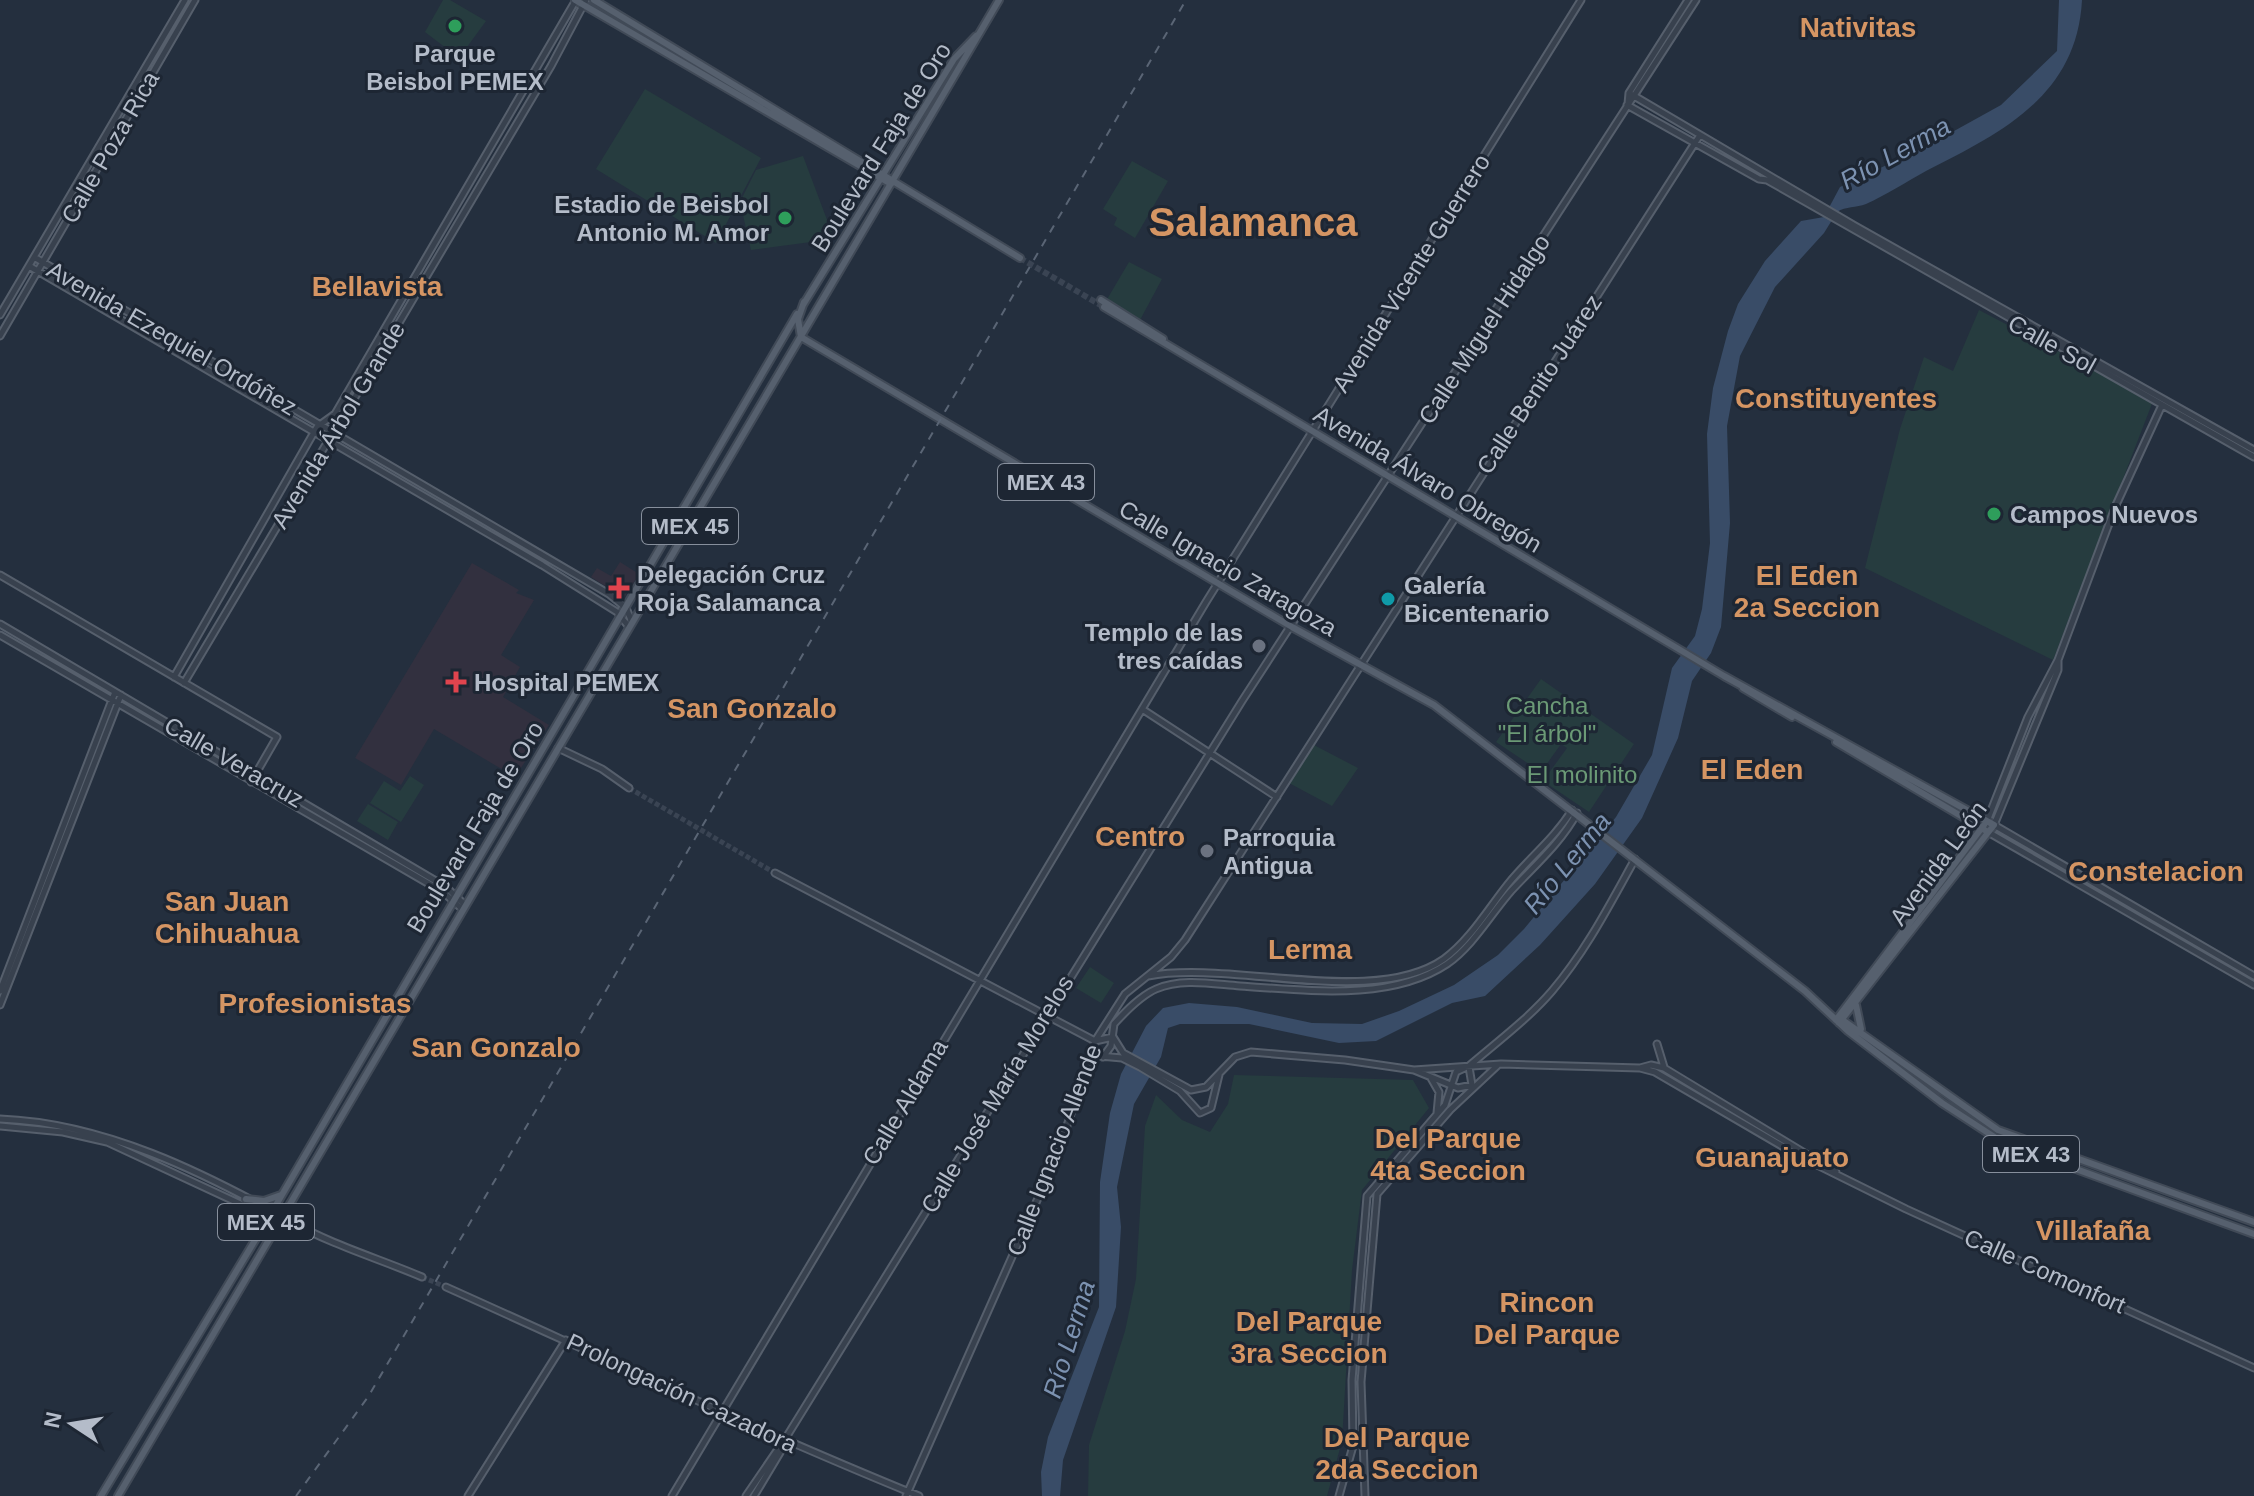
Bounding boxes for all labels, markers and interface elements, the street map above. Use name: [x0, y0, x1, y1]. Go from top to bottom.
district label: Nativitas: [1800, 12, 1916, 43]
marker: Parque Beisbol PEMEX: [446, 17, 464, 35]
street label: Boulevard Faja de Oro: [806, 37, 956, 257]
place label: Parque Beisbol PEMEX: [366, 40, 544, 95]
street label: Calle Poza Rica: [56, 66, 165, 228]
water label: Río Lerma: [1835, 110, 1955, 196]
street label: Avenida Vicente Guerrero: [1327, 149, 1495, 397]
place label: Estadio de Beisbol Antonio M. Amor: [554, 191, 769, 246]
district label: Salamanca: [1148, 200, 1358, 244]
marker: Estadio de Beisbol Antonio M. Amor: [776, 209, 794, 227]
street label: Calle Miguel Hidalgo: [1413, 229, 1555, 429]
street label: Avenida Ezequiel Ordóñez: [42, 255, 302, 421]
district label: Bellavista: [312, 271, 443, 302]
street label: Calle Benito Juárez: [1471, 289, 1607, 479]
street label: Calle Sol: [2003, 309, 2101, 379]
street label: Avenida Árbol Grande: [266, 317, 410, 533]
district label: Constituyentes: [1735, 383, 1937, 414]
street label: Avenida Álvaro Obregón: [1309, 400, 1547, 558]
road number: MEX 43: [998, 464, 1094, 500]
street label: Calle Ignacio Zaragoza: [1114, 495, 1342, 642]
place label: Campos Nuevos: [2010, 501, 2198, 528]
marker: Campos Nuevos: [1985, 505, 2003, 523]
road number: MEX 45: [642, 508, 738, 544]
district label: El Eden 2a Seccion: [1734, 560, 1880, 623]
place label: Delegación Cruz Roja Salamanca: [637, 561, 825, 616]
place label: Galería Bicentenario: [1404, 572, 1549, 627]
marker: Delegación Cruz Roja Salamanca: [608, 577, 630, 599]
marker: Galería Bicentenario: [1379, 590, 1397, 608]
place label: Templo de las tres caídas: [1085, 619, 1243, 674]
marker: Templo de las tres caídas: [1250, 637, 1268, 655]
place label: Hospital PEMEX: [474, 669, 659, 696]
marker: Hospital PEMEX: [445, 671, 467, 693]
park label: Cancha "El árbol": [1498, 692, 1596, 747]
district label: San Gonzalo: [667, 693, 837, 724]
street label: Calle Veracruz: [160, 711, 308, 813]
street label: Boulevard Faja de Oro: [401, 717, 549, 937]
district label: El Eden: [1701, 754, 1803, 785]
park label: El molinito: [1527, 761, 1637, 788]
street label: Avenida León: [1884, 796, 1992, 930]
water label: Río Lerma: [1517, 806, 1617, 920]
district label: Centro: [1095, 821, 1185, 852]
place label: Parroquia Antigua: [1223, 824, 1336, 879]
marker: Parroquia Antigua: [1198, 842, 1216, 860]
district label: Constelacion: [2068, 856, 2244, 887]
district label: San Juan Chihuahua: [155, 886, 300, 949]
district label: Lerma: [1268, 934, 1352, 965]
street label: Calle José María Morelos: [915, 970, 1079, 1218]
district label: Profesionistas: [219, 988, 411, 1019]
district label: San Gonzalo: [411, 1032, 581, 1063]
street label: Calle Aldama: [857, 1034, 953, 1170]
street label: Calle Ignacio Allende: [1001, 1041, 1107, 1259]
district label: Del Parque 4ta Seccion: [1370, 1123, 1526, 1186]
road number: MEX 43: [1983, 1136, 2079, 1172]
district label: Guanajuato: [1695, 1142, 1849, 1173]
road number: MEX 45: [218, 1204, 314, 1240]
district label: Villafaña: [2036, 1215, 2151, 1246]
street label: Calle Comonfort: [1960, 1223, 2130, 1319]
water label: Río Lerma: [1037, 1277, 1101, 1401]
district label: Rincon Del Parque: [1474, 1287, 1620, 1350]
district label: Del Parque 3ra Seccion: [1230, 1306, 1388, 1369]
street label: Prolongación Cazadora: [563, 1328, 802, 1459]
north arrow: [32, 1384, 112, 1464]
text: N: [39, 1410, 67, 1430]
district label: Del Parque 2da Seccion: [1315, 1422, 1479, 1485]

